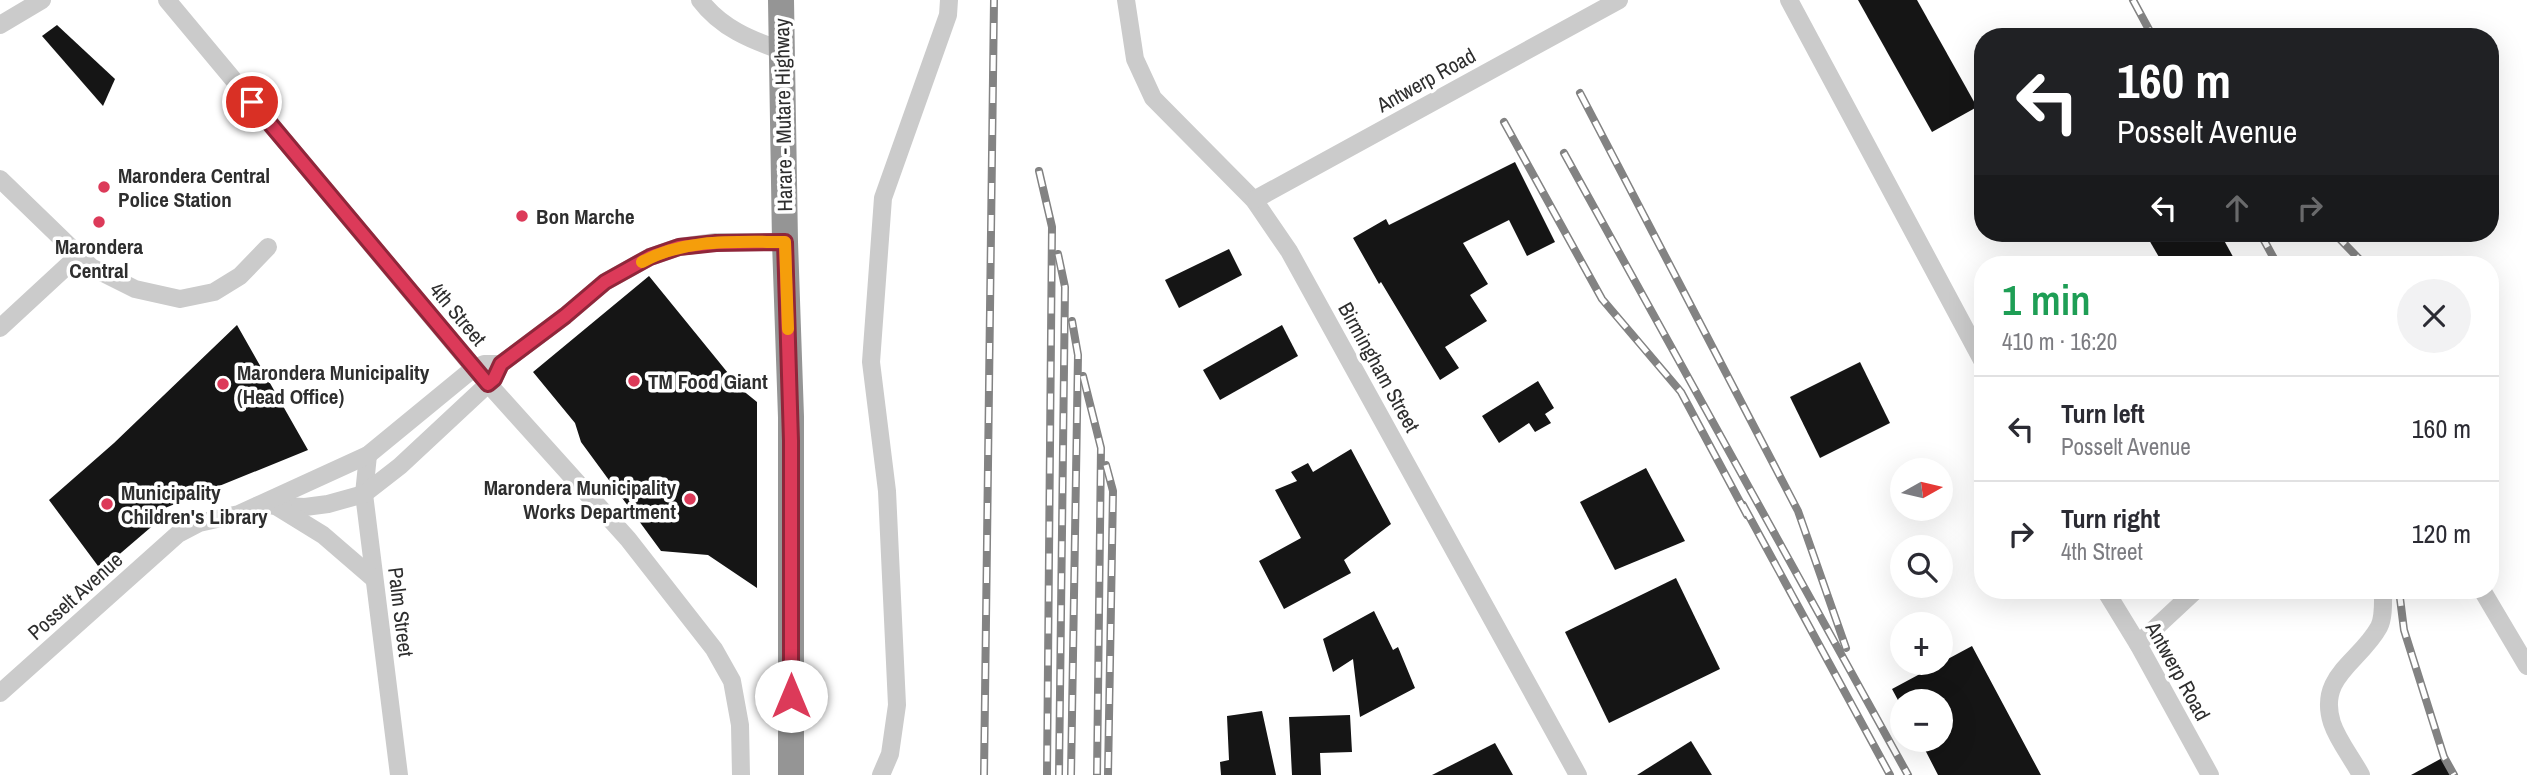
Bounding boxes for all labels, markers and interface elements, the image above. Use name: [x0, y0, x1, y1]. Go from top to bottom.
street label: Harare - Mutare Highway: [767, 18, 799, 212]
street label: Antwerp Road: [1370, 41, 1481, 120]
text: 160 m: [2117, 47, 2231, 113]
icon: left: [2002, 56, 2093, 147]
pin: [222, 72, 282, 132]
icon: arrive: [233, 83, 271, 121]
text: Posselt Avenue: [2117, 110, 2297, 153]
place label: Marondera Central Police Station: [118, 161, 270, 214]
marker: Marondera Central Police Station: [96, 179, 112, 195]
icon: left: [2145, 189, 2183, 227]
icon: ahead: [2218, 189, 2256, 227]
icon: right: [2291, 189, 2329, 227]
place label: Bon Marche: [536, 202, 635, 231]
marker: Bon Marche: [514, 208, 530, 224]
marker: Marondera Central: [91, 214, 107, 230]
place label: Marondera Central: [55, 232, 143, 285]
text: 1 min: [2002, 272, 2091, 328]
street label: 4th Street: [423, 276, 493, 352]
button: close: [2397, 279, 2471, 353]
street label: Birmingham Street: [1331, 297, 1427, 437]
text: 410 m · 16:20: [2002, 326, 2117, 357]
place label: Marondera Municipality (Head Office): [237, 358, 430, 411]
place label: TM Food Giant: [648, 367, 768, 396]
marker: TM Food Giant: [626, 373, 642, 389]
marker: Marondera Municipality (Head Office): [215, 376, 231, 392]
text: Turn left: [2061, 396, 2145, 431]
icon: left: [2002, 410, 2040, 448]
text: 160 m: [2412, 411, 2471, 446]
text: Posselt Avenue: [2061, 431, 2191, 462]
north arrow: [1890, 458, 1953, 522]
map controls: [1890, 458, 1953, 752]
place label: Marondera Municipality Works Department: [484, 473, 676, 526]
place label: Municipality Children's Library: [121, 478, 268, 531]
marker: Marondera Municipality Works Department: [682, 491, 698, 507]
marker: Municipality Children's Library: [99, 496, 115, 512]
text: Turn right: [2061, 501, 2160, 536]
icon: right: [2002, 515, 2040, 553]
text: 120 m: [2412, 516, 2471, 551]
button: search: [1890, 535, 1953, 598]
text: 4th Street: [2061, 536, 2143, 567]
street label: Posselt Avenue: [21, 546, 129, 646]
street label: Palm Street: [381, 566, 421, 659]
button: +: [1890, 612, 1953, 675]
street label: Antwerp Road: [2138, 615, 2217, 726]
position arrow: [754, 659, 828, 733]
button: −: [1890, 689, 1953, 752]

